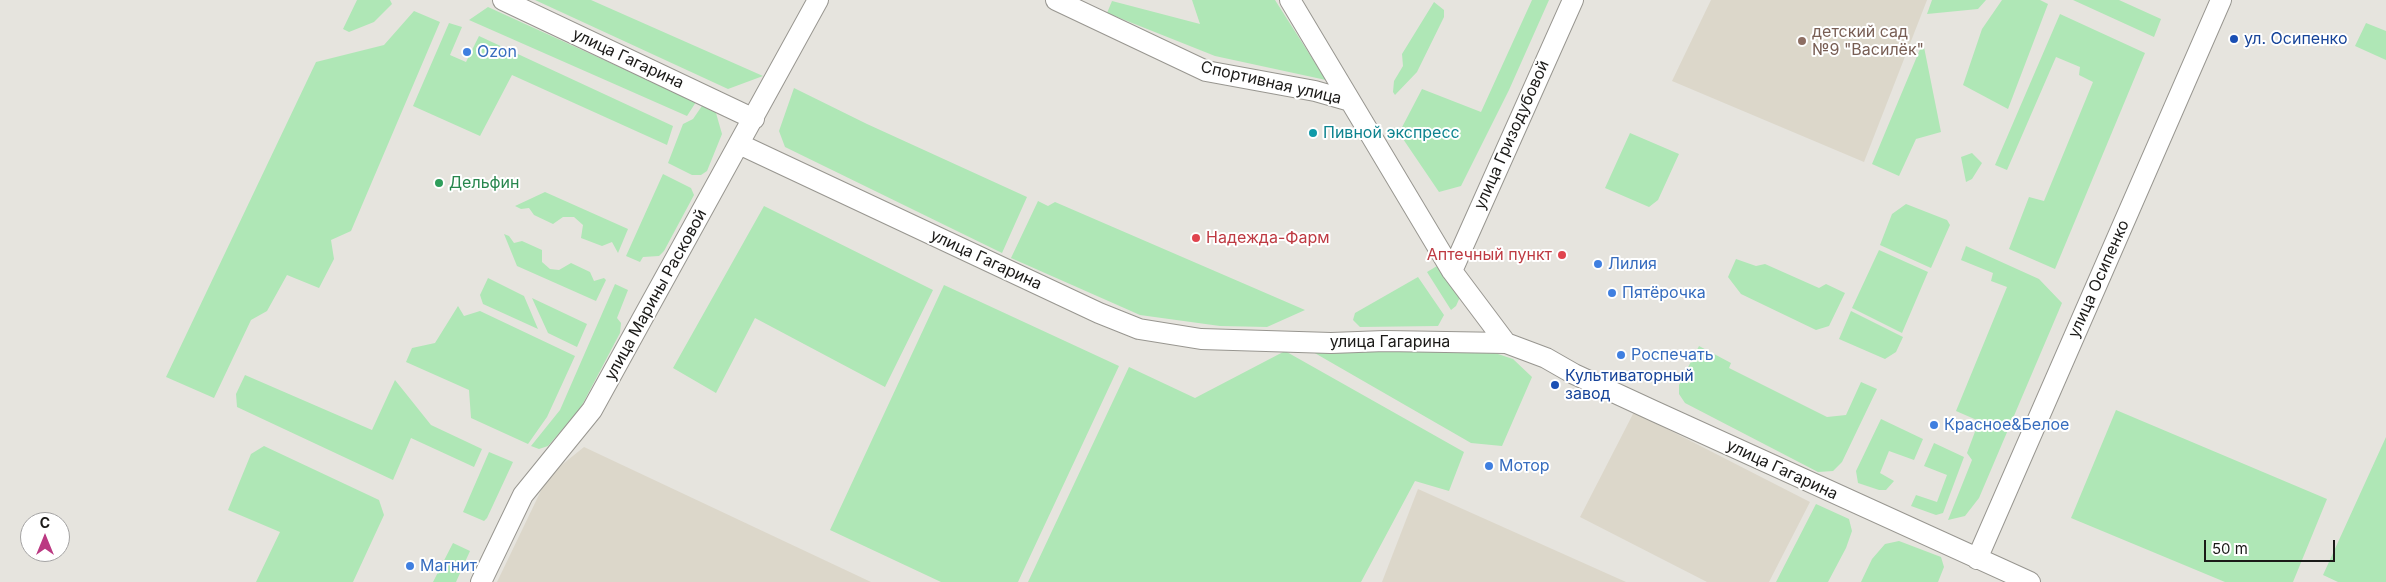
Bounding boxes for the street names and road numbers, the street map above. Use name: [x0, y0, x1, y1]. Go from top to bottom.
street label: улица Гагарина: [569, 25, 687, 93]
street label: Спортивная улица: [1199, 57, 1343, 109]
street label: улица Гризодубовой: [1470, 57, 1554, 213]
street label: улица Марины Расковой: [601, 206, 711, 384]
street label: улица Осипенко: [2064, 217, 2134, 341]
street label: улица Гагарина: [927, 226, 1045, 294]
street label: улица Гагарина: [1330, 332, 1450, 352]
street label: улица Гагарина: [1723, 436, 1841, 504]

